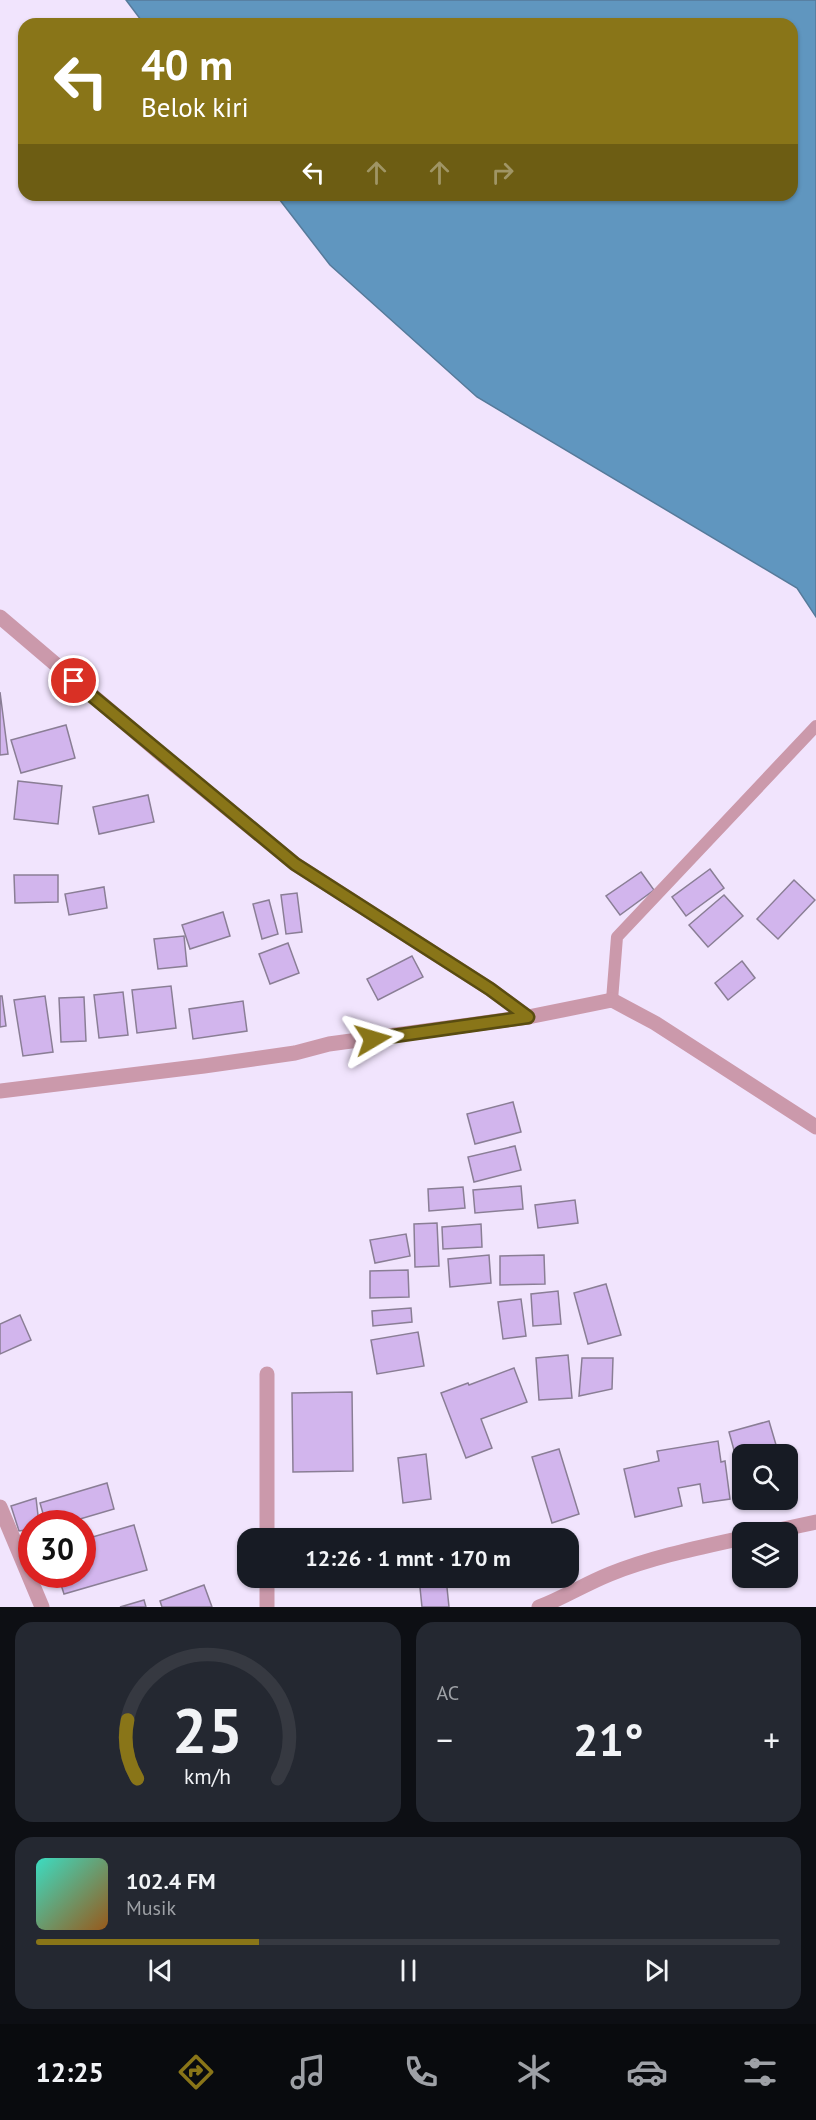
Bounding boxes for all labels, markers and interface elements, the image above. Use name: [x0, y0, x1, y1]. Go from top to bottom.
text: 40 m: [141, 37, 233, 92]
icon: left: [42, 42, 120, 120]
text: Belok kiri: [141, 90, 249, 124]
icon: left: [297, 156, 330, 189]
icon: ahead: [360, 156, 393, 189]
icon: ahead: [423, 156, 456, 189]
icon: right: [486, 156, 519, 189]
pin: [48, 655, 99, 706]
icon: arrive: [57, 664, 90, 697]
position arrow: [341, 1007, 405, 1071]
map controls: [732, 1444, 798, 1588]
button: search: [732, 1444, 798, 1510]
speed limit sign: 30: [18, 1510, 96, 1588]
button: layers: [732, 1522, 798, 1588]
text: 12:26 · 1 mnt · 170 m: [305, 1544, 511, 1572]
text: AC: [437, 1680, 459, 1706]
text: 25: [172, 1689, 243, 1770]
text: 21°: [573, 1710, 644, 1768]
text: −: [437, 1718, 453, 1761]
text: +: [763, 1718, 780, 1761]
text: km/h: [184, 1762, 231, 1790]
text: 102.4 FM: [126, 1867, 216, 1895]
text: Musik: [126, 1895, 176, 1921]
icon: previous: [144, 1954, 177, 1987]
icon: pause: [392, 1954, 425, 1987]
icon: next: [640, 1954, 673, 1987]
icon: directions: [175, 2051, 217, 2093]
icon: music: [287, 2051, 329, 2093]
icon: phone: [400, 2051, 442, 2093]
icon: climate: [513, 2051, 555, 2093]
icon: car: [626, 2051, 668, 2093]
icon: filters: [739, 2051, 781, 2093]
text: 12:25: [35, 2055, 104, 2089]

